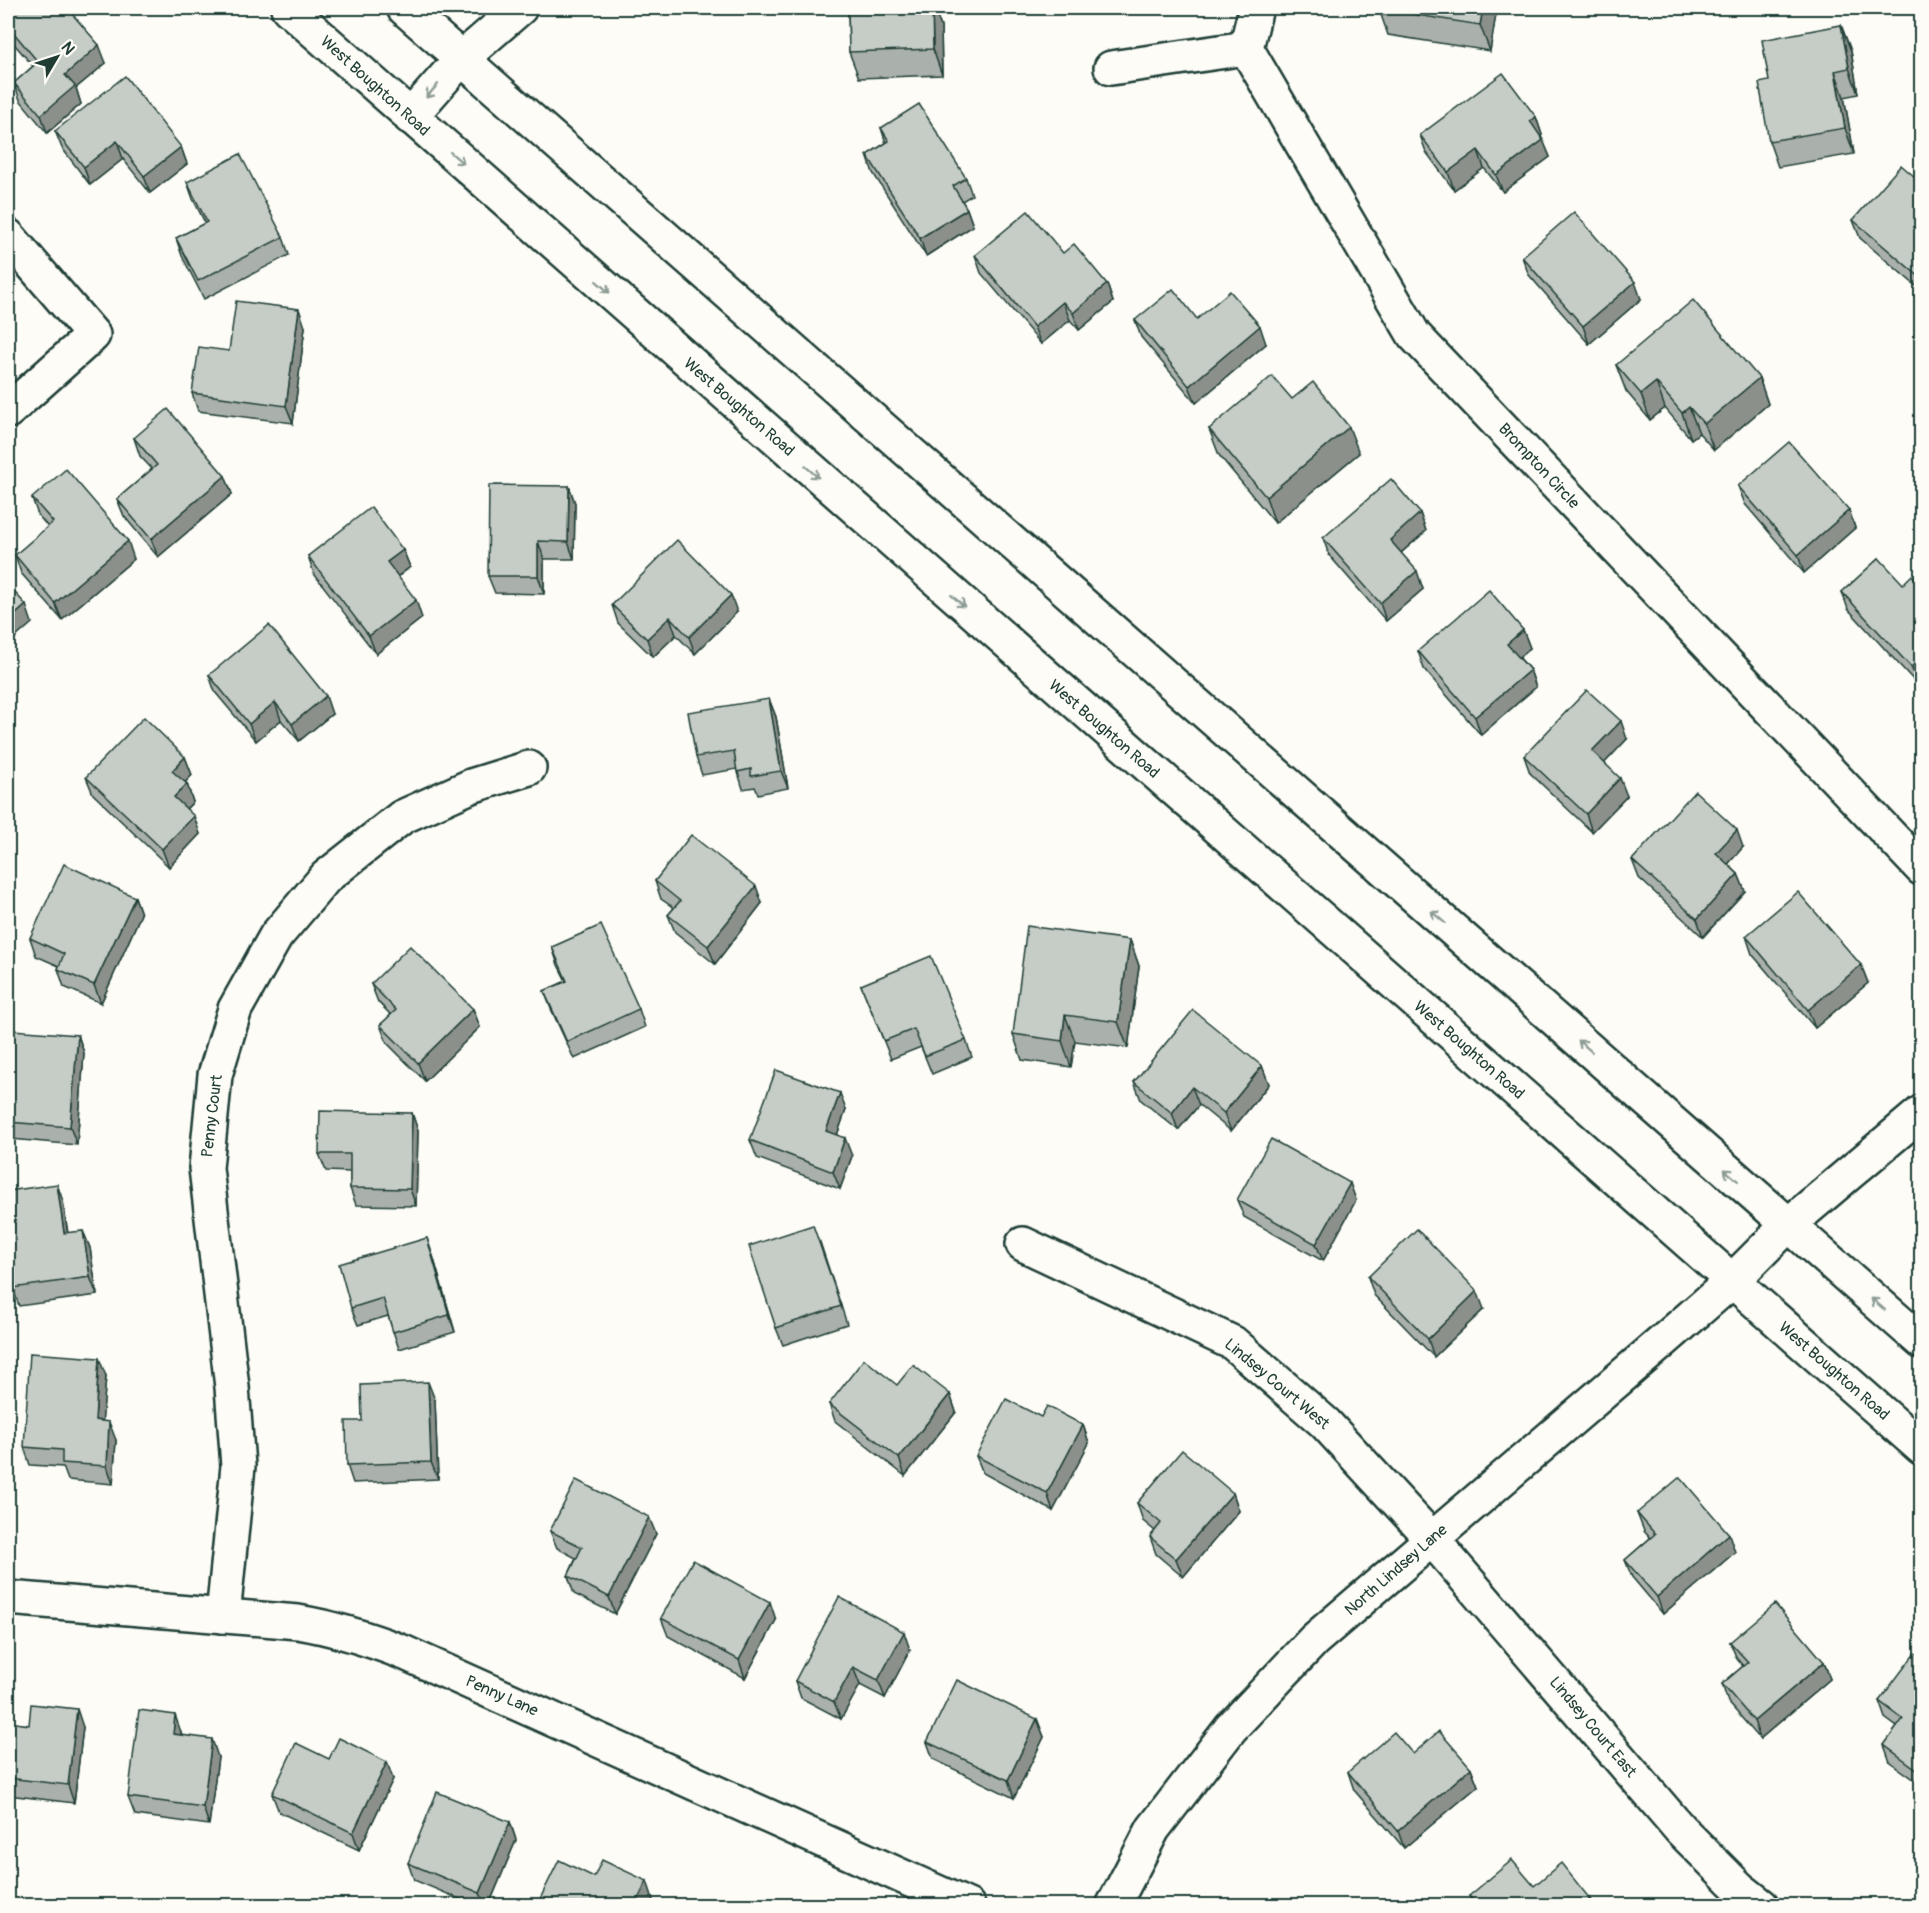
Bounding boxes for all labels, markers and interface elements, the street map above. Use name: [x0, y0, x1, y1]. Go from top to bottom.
north arrow: [27, 27, 87, 87]
street label: West Boughton Road: [316, 32, 434, 140]
text: N: [57, 38, 79, 59]
one-way arrow: [425, 83, 439, 98]
one-way arrow: [449, 151, 464, 165]
one-way arrow: [595, 280, 610, 294]
street label: West Boughton Road: [679, 353, 799, 461]
street label: Brompton Circle: [1494, 419, 1584, 513]
one-way arrow: [804, 465, 819, 479]
one-way arrow: [951, 594, 966, 608]
street label: West Boughton Road: [1044, 675, 1164, 783]
one-way arrow: [1431, 910, 1446, 924]
street label: West Boughton Road: [1409, 996, 1529, 1104]
one-way arrow: [1578, 1039, 1593, 1053]
street label: Penny Court: [197, 1073, 227, 1158]
one-way arrow: [1724, 1168, 1739, 1182]
one-way arrow: [1870, 1297, 1886, 1311]
street label: West Boughton Road: [1774, 1317, 1894, 1425]
street label: Lindsey Court West: [1220, 1334, 1334, 1434]
street label: North Lindsey Lane: [1341, 1520, 1451, 1620]
street label: Penny Lane: [463, 1671, 542, 1721]
street label: Lindsey Court East: [1545, 1673, 1641, 1782]

